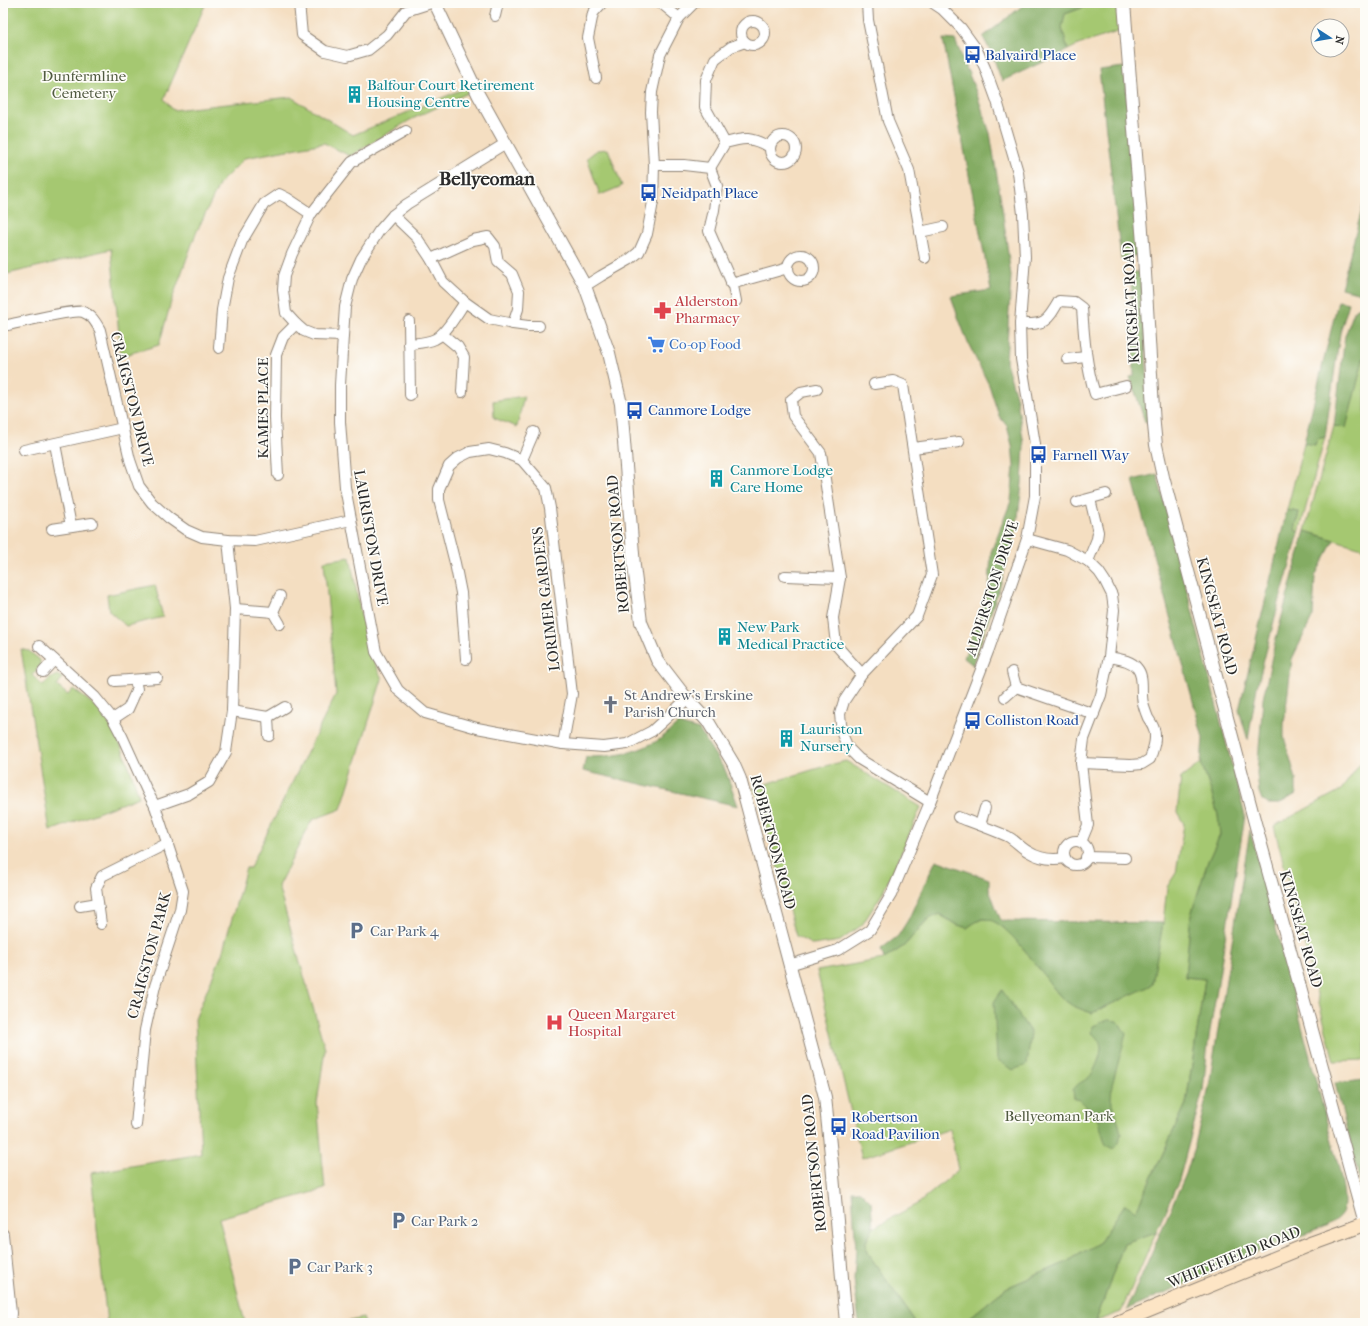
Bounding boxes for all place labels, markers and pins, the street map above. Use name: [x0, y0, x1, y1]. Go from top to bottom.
bus stop icon: Balvaird Place: [962, 45, 982, 65]
place label: Balvaird Place: [985, 46, 1077, 64]
place label: Balfour Court Retirement Housing Centre: [367, 76, 535, 111]
building icon: Balfour Court Retirement Housing Centre: [344, 84, 364, 104]
bus stop icon: Neidpath Place: [638, 183, 658, 203]
place label: Neidpath Place: [661, 184, 759, 202]
place label: Alderston Pharmacy: [674, 292, 741, 327]
pharmacy icon: Alderston Pharmacy: [652, 300, 672, 320]
supermarket icon: Co-op Food: [646, 334, 666, 354]
place label: Co-op Food: [669, 335, 742, 353]
bus stop icon: Canmore Lodge: [625, 400, 645, 420]
place label: Canmore Lodge: [648, 401, 751, 419]
bus stop icon: Farnell Way: [1029, 445, 1049, 465]
place label: Farnell Way: [1052, 446, 1130, 464]
place label: Canmore Lodge Care Home: [730, 461, 833, 496]
building icon: Canmore Lodge Care Home: [707, 469, 727, 489]
place label: New Park Medical Practice: [737, 618, 845, 653]
building icon: New Park Medical Practice: [714, 626, 734, 646]
place label: St Andrew's Erskine Parish Church: [624, 686, 754, 721]
church icon: St Andrew's Erskine Parish Church: [601, 694, 621, 714]
bus stop icon: Colliston Road: [962, 710, 982, 730]
place label: Colliston Road: [985, 711, 1080, 729]
place label: Lauriston Nursery: [800, 720, 863, 755]
building icon: Lauriston Nursery: [777, 728, 797, 748]
parking icon: Car Park 4: [347, 921, 367, 941]
place label: Car Park 4: [370, 922, 440, 940]
place label: Queen Margaret Hospital: [568, 1005, 676, 1040]
hospital icon: Queen Margaret Hospital: [545, 1013, 565, 1033]
place label: Robertson Road Pavilion: [851, 1108, 940, 1143]
bus stop icon: Robertson Road Pavilion: [828, 1116, 848, 1136]
parking icon: Car Park 2: [388, 1211, 408, 1231]
place label: Car Park 2: [411, 1212, 479, 1230]
parking icon: Car Park 3: [284, 1257, 304, 1277]
place label: Car Park 3: [307, 1258, 373, 1276]

